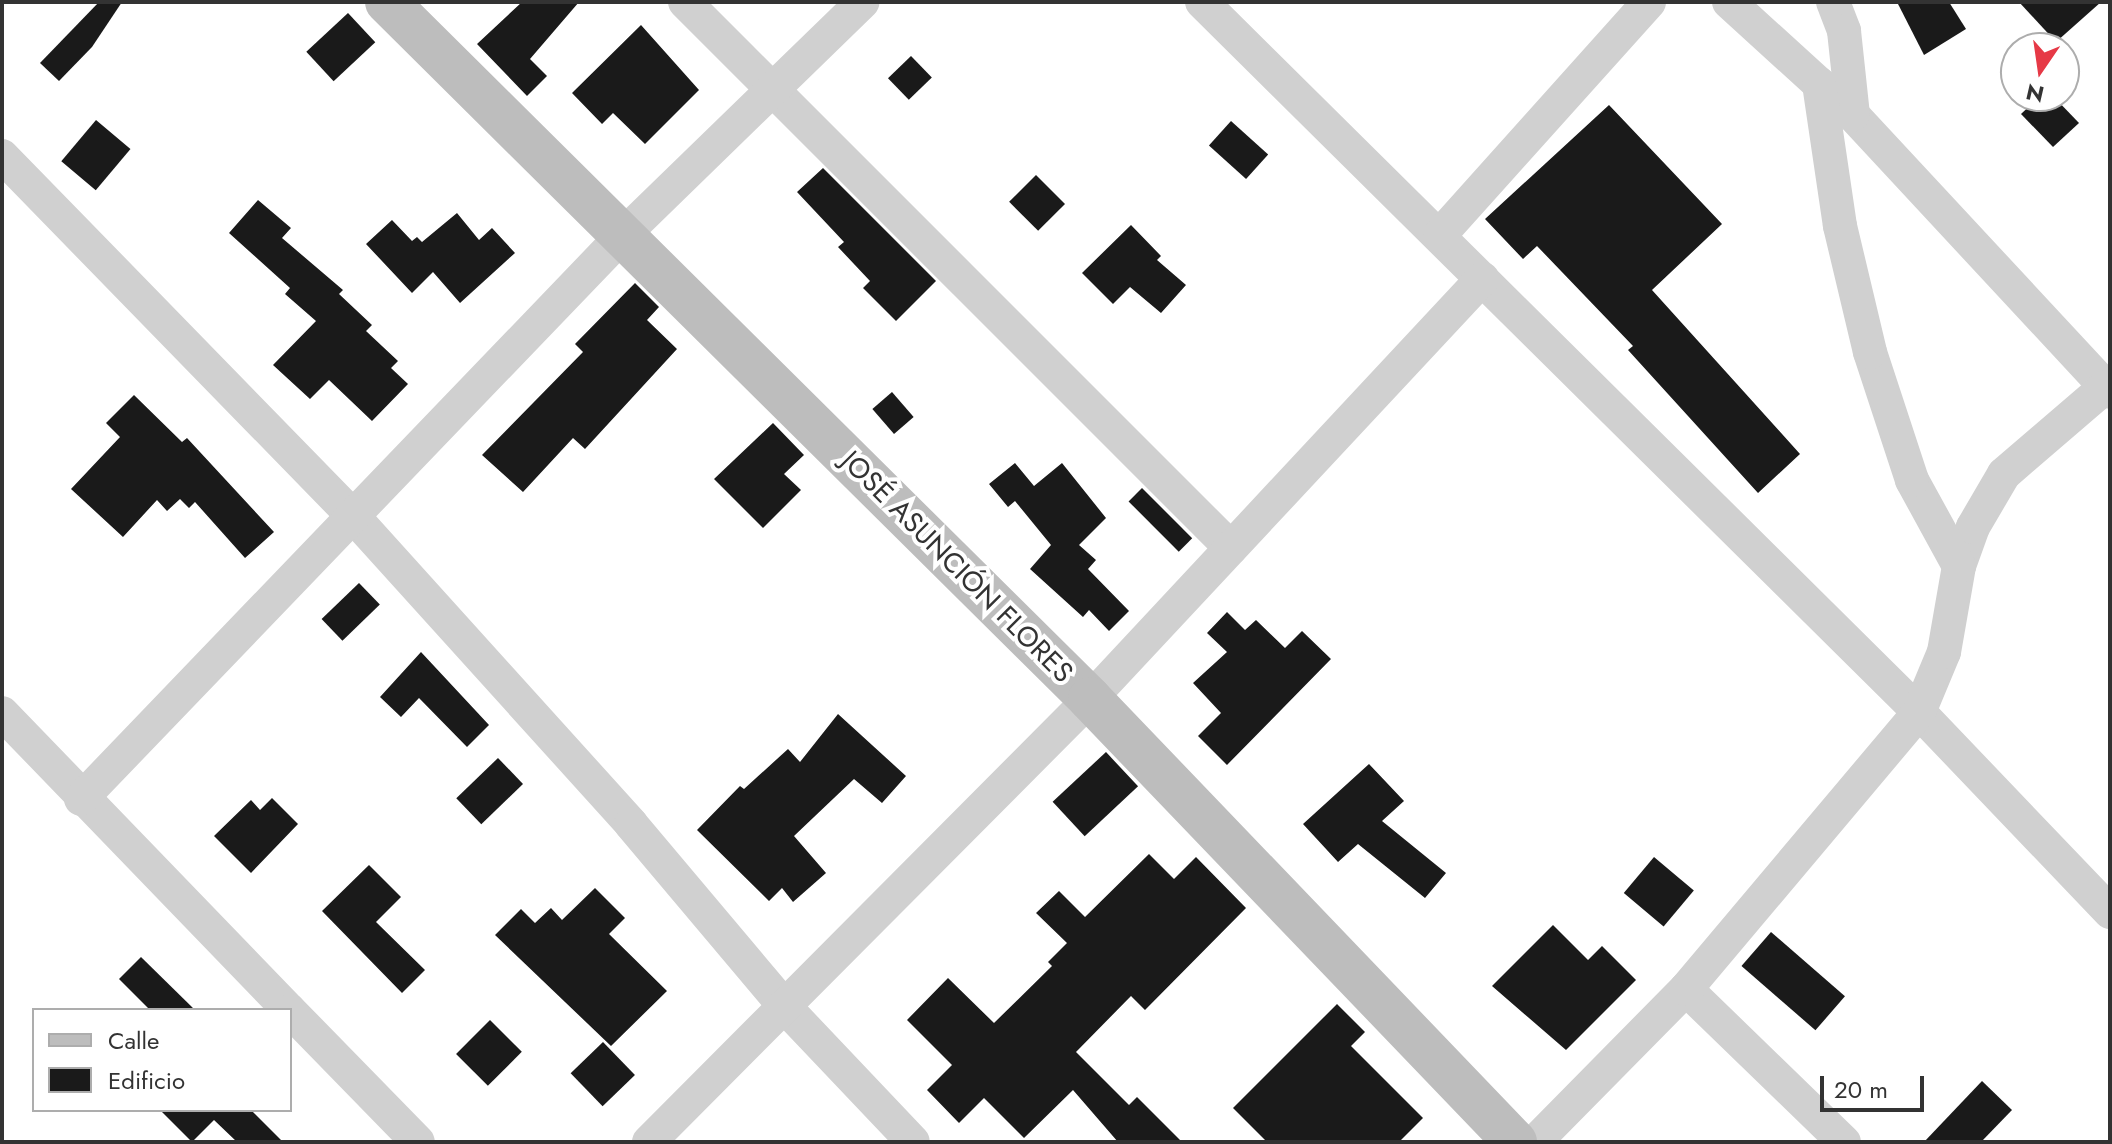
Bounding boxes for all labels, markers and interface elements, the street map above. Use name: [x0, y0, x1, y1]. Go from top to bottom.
north arrow: [2000, 32, 2080, 112]
text: N: [2023, 76, 2047, 111]
street label: JOSÉ ASUNCIÓN FLORES: [834, 444, 1080, 690]
legend: [32, 1008, 292, 1112]
text: Calle: [108, 1023, 159, 1058]
scale bar: [1824, 1060, 1928, 1110]
text: Edificio: [108, 1063, 185, 1098]
text: 20 m: [1834, 1072, 1888, 1107]

